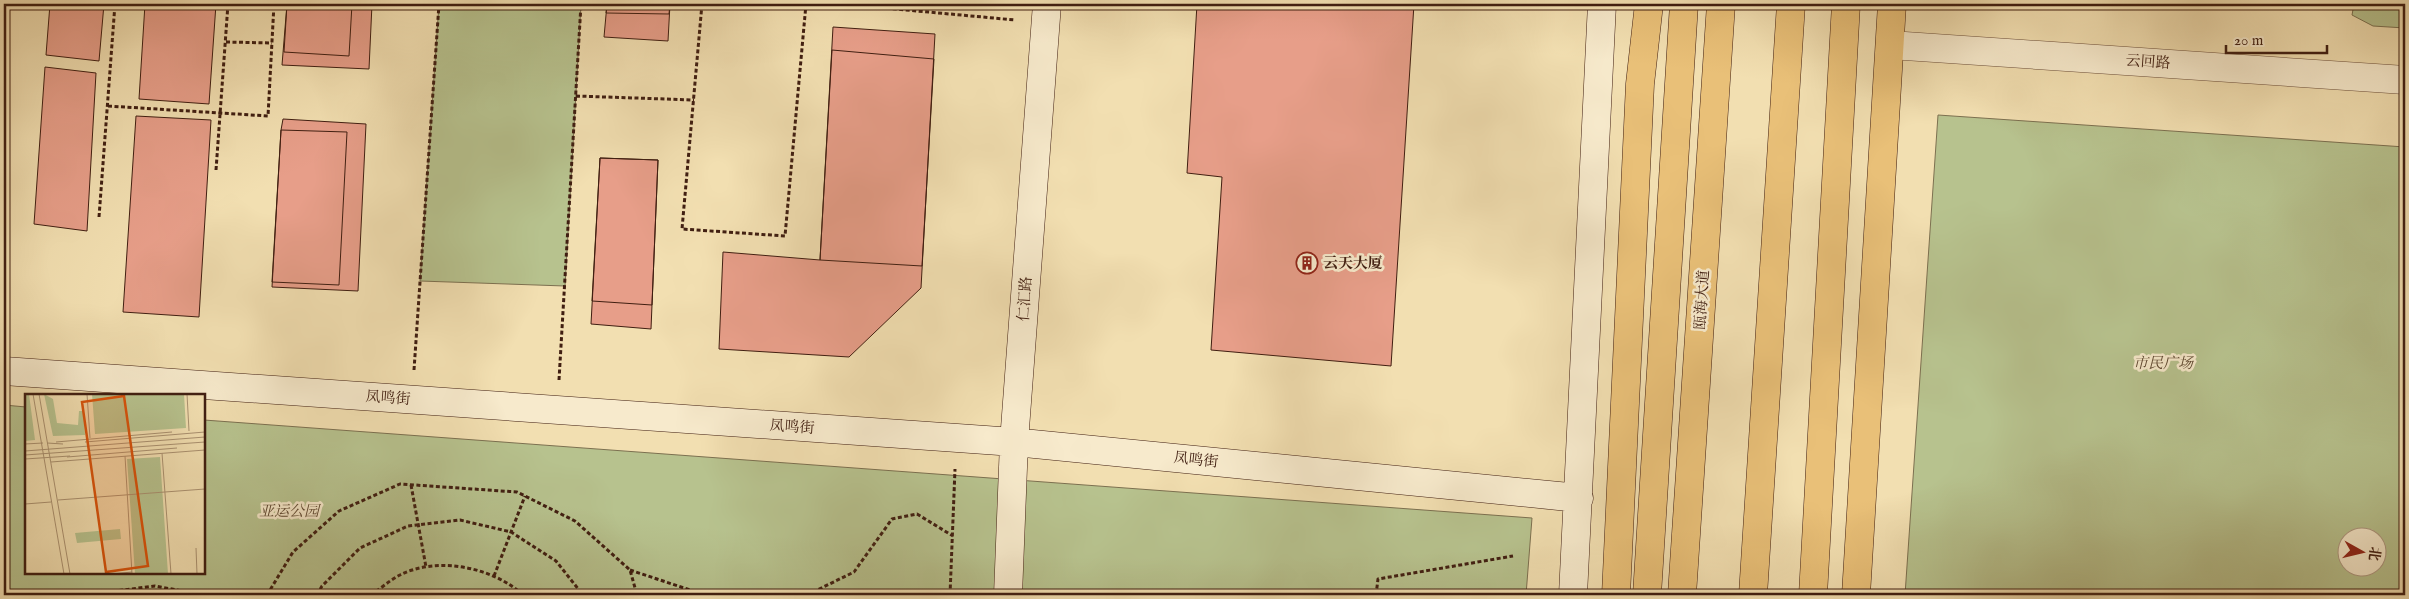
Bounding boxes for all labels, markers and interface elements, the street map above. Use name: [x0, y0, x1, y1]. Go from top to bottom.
scale bar: [2226, 22, 2328, 54]
text: 20 m: [2234, 31, 2264, 50]
street label: 云回路: [2125, 51, 2171, 73]
building icon: 云天大厦: [1295, 251, 1319, 275]
place label: 云天大厦: [1323, 254, 1383, 273]
street label: 瓯海大道: [1690, 269, 1714, 331]
street label: 仁汇路: [1014, 276, 1036, 322]
park label: 市民广场: [2133, 354, 2195, 373]
street label: 凤鸣街: [365, 387, 411, 409]
inset map: [25, 394, 205, 574]
street label: 凤鸣街: [769, 416, 815, 438]
street label: 凤鸣街: [1173, 448, 1219, 472]
park label: 亚运公园: [259, 502, 321, 521]
north arrow: [2336, 526, 2386, 576]
text: 北: [2364, 545, 2384, 562]

